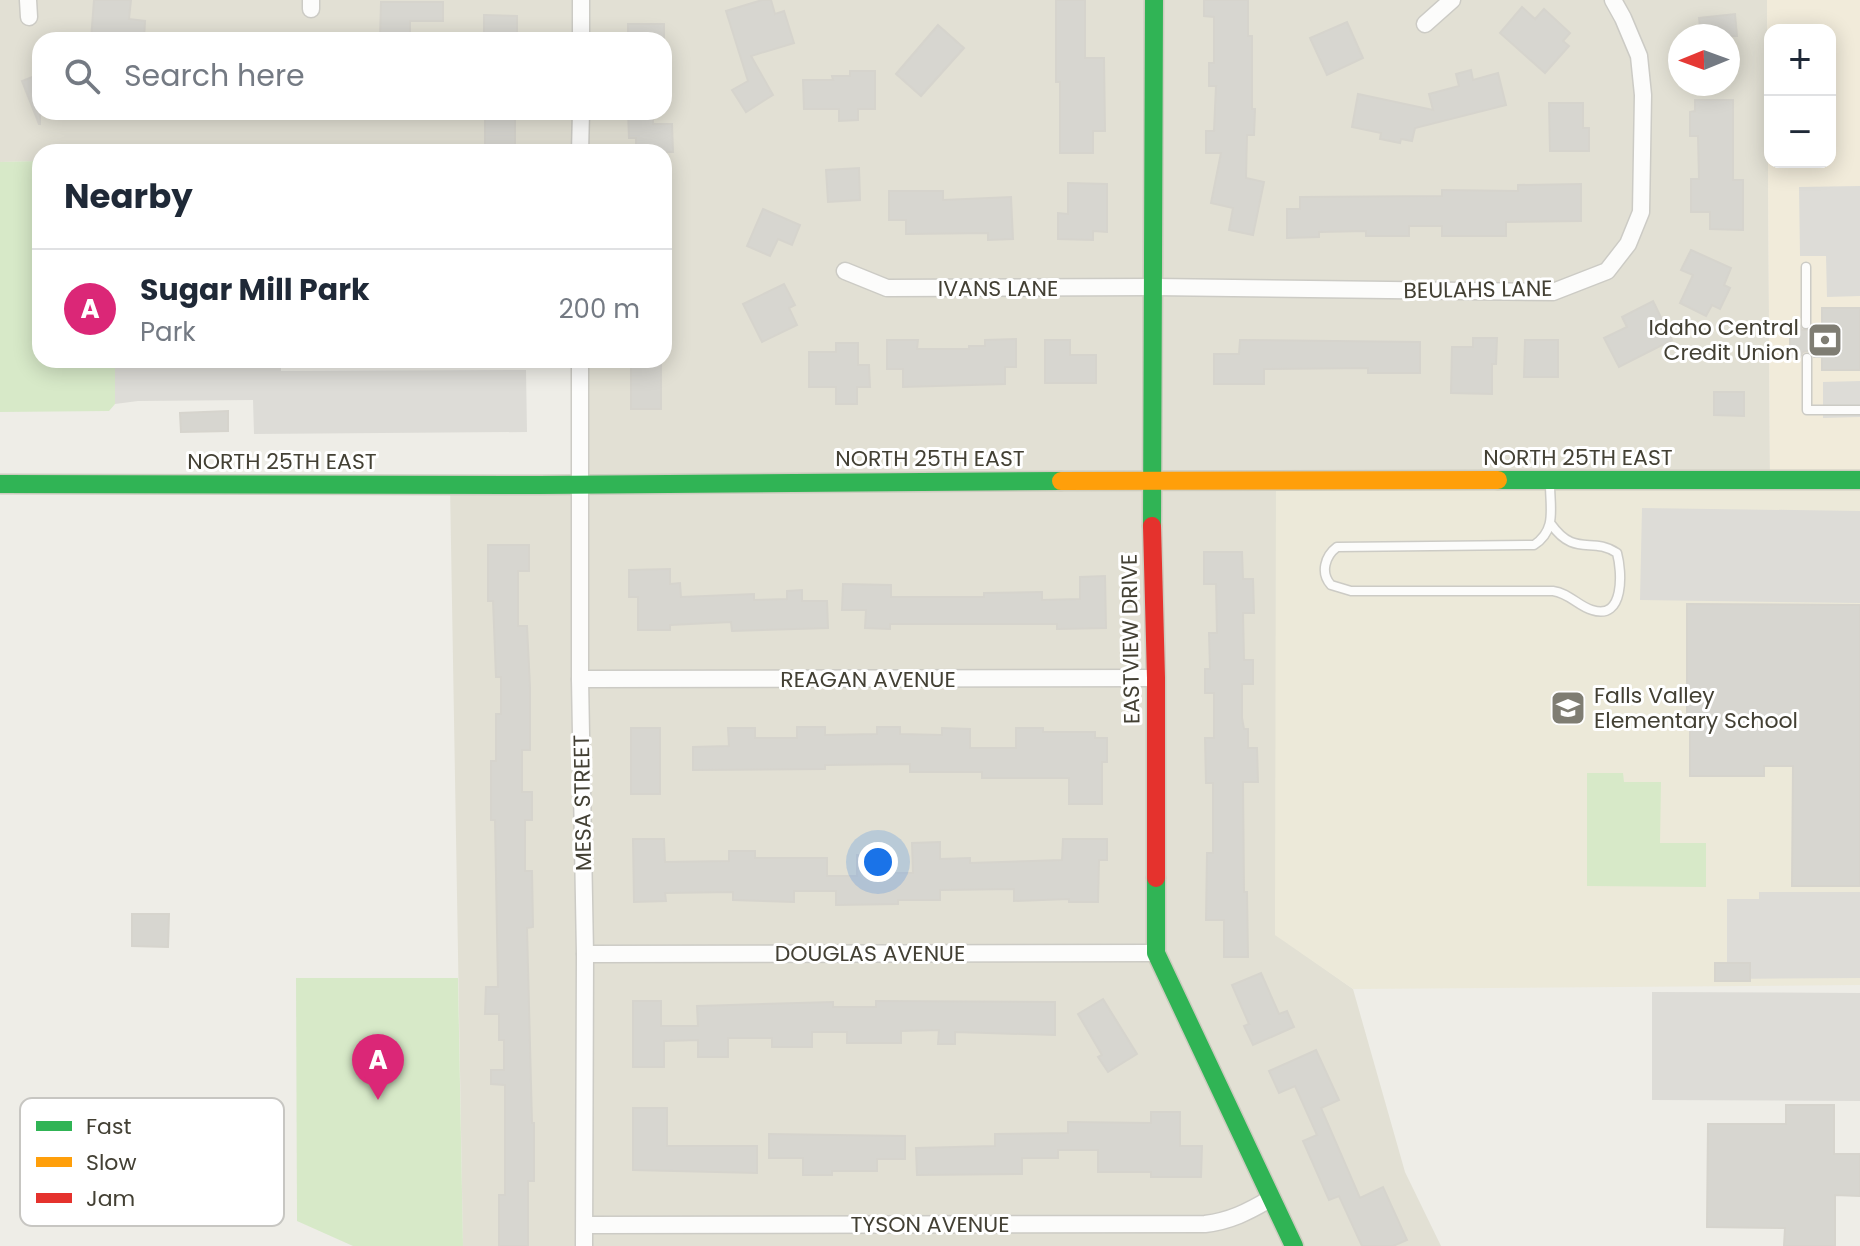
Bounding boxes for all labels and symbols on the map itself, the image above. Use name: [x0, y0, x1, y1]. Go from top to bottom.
north arrow: [1668, 24, 1740, 96]
street label: IVANS LANE: [938, 273, 1058, 304]
street label: BEULAHS LANE: [1403, 273, 1553, 306]
place label: Idaho Central Credit Union: [1649, 312, 1799, 368]
bank icon: Idaho Central Credit Union: [1806, 321, 1844, 359]
street label: NORTH 25TH EAST: [1483, 442, 1673, 473]
street label: NORTH 25TH EAST: [835, 443, 1025, 474]
street label: NORTH 25TH EAST: [187, 446, 377, 477]
street label: EASTVIEW DRIVE: [1114, 554, 1147, 724]
street label: REAGAN AVENUE: [780, 664, 956, 695]
place label: Falls Valley Elementary School: [1594, 680, 1798, 736]
school or university icon: Falls Valley Elementary School: [1549, 689, 1587, 727]
street label: MESA STREET: [566, 734, 599, 872]
your location: [858, 842, 898, 882]
street label: DOUGLAS AVENUE: [775, 938, 965, 969]
pin: A: [352, 1034, 404, 1100]
legend: [20, 1098, 284, 1226]
text: Fast: [86, 1111, 131, 1142]
text: Slow: [86, 1147, 136, 1178]
text: Jam: [86, 1183, 135, 1214]
street label: TYSON AVENUE: [851, 1209, 1009, 1240]

